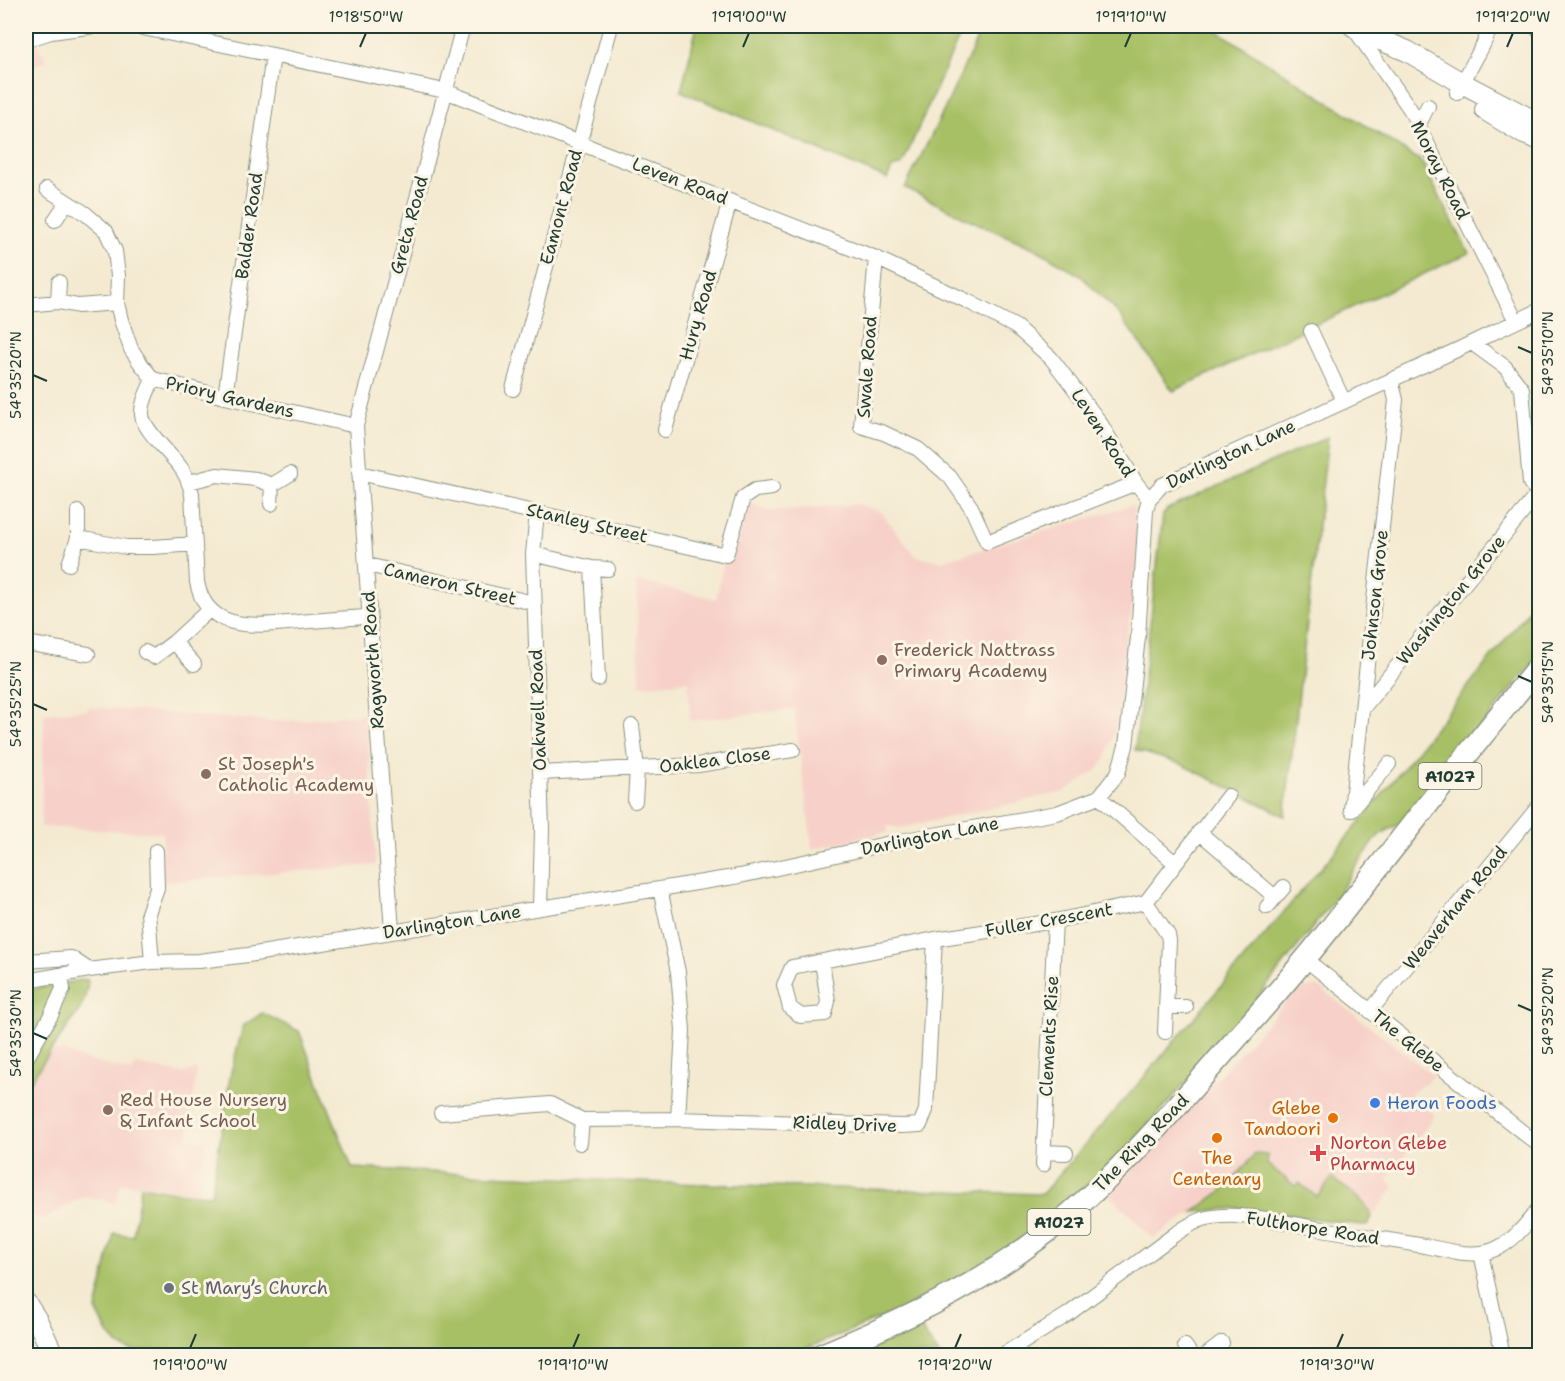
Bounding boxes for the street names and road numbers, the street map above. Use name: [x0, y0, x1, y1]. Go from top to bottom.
street label: Moray Road: [1405, 117, 1475, 223]
street label: Eamont Road: [534, 147, 588, 267]
street label: Leven Road: [629, 152, 731, 210]
street label: Balder Road: [230, 171, 268, 281]
street label: Greta Road: [384, 173, 434, 277]
street label: Hury Road: [674, 267, 722, 363]
street label: Swale Road: [851, 315, 883, 419]
street label: Priory Gardens: [163, 371, 297, 423]
street label: Leven Road: [1065, 384, 1141, 482]
street label: Darlington Lane: [1163, 414, 1299, 494]
street label: Stanley Street: [524, 497, 650, 549]
street label: Johnson Grove: [1356, 528, 1394, 662]
street label: Washington Grove: [1391, 530, 1511, 670]
street label: Cameron Street: [381, 557, 519, 611]
street label: Ragworth Road: [356, 590, 390, 730]
street label: Oakwell Road: [524, 649, 552, 771]
street label: Oaklea Close: [658, 741, 772, 779]
road number: A1027: [1418, 763, 1482, 789]
street label: Darlington Lane: [859, 811, 1001, 861]
street label: Weaverham Road: [1397, 841, 1513, 975]
street label: Fuller Crescent: [983, 897, 1115, 943]
street label: Darlington Lane: [381, 899, 523, 945]
street label: Clements Rise: [1034, 975, 1064, 1097]
street label: The Glebe: [1367, 1004, 1449, 1078]
street label: The Ring Road: [1088, 1089, 1194, 1197]
street label: Ridley Drive: [792, 1110, 898, 1138]
street label: Fulthorpe Road: [1245, 1206, 1381, 1250]
road number: A1027: [1028, 1209, 1090, 1235]

